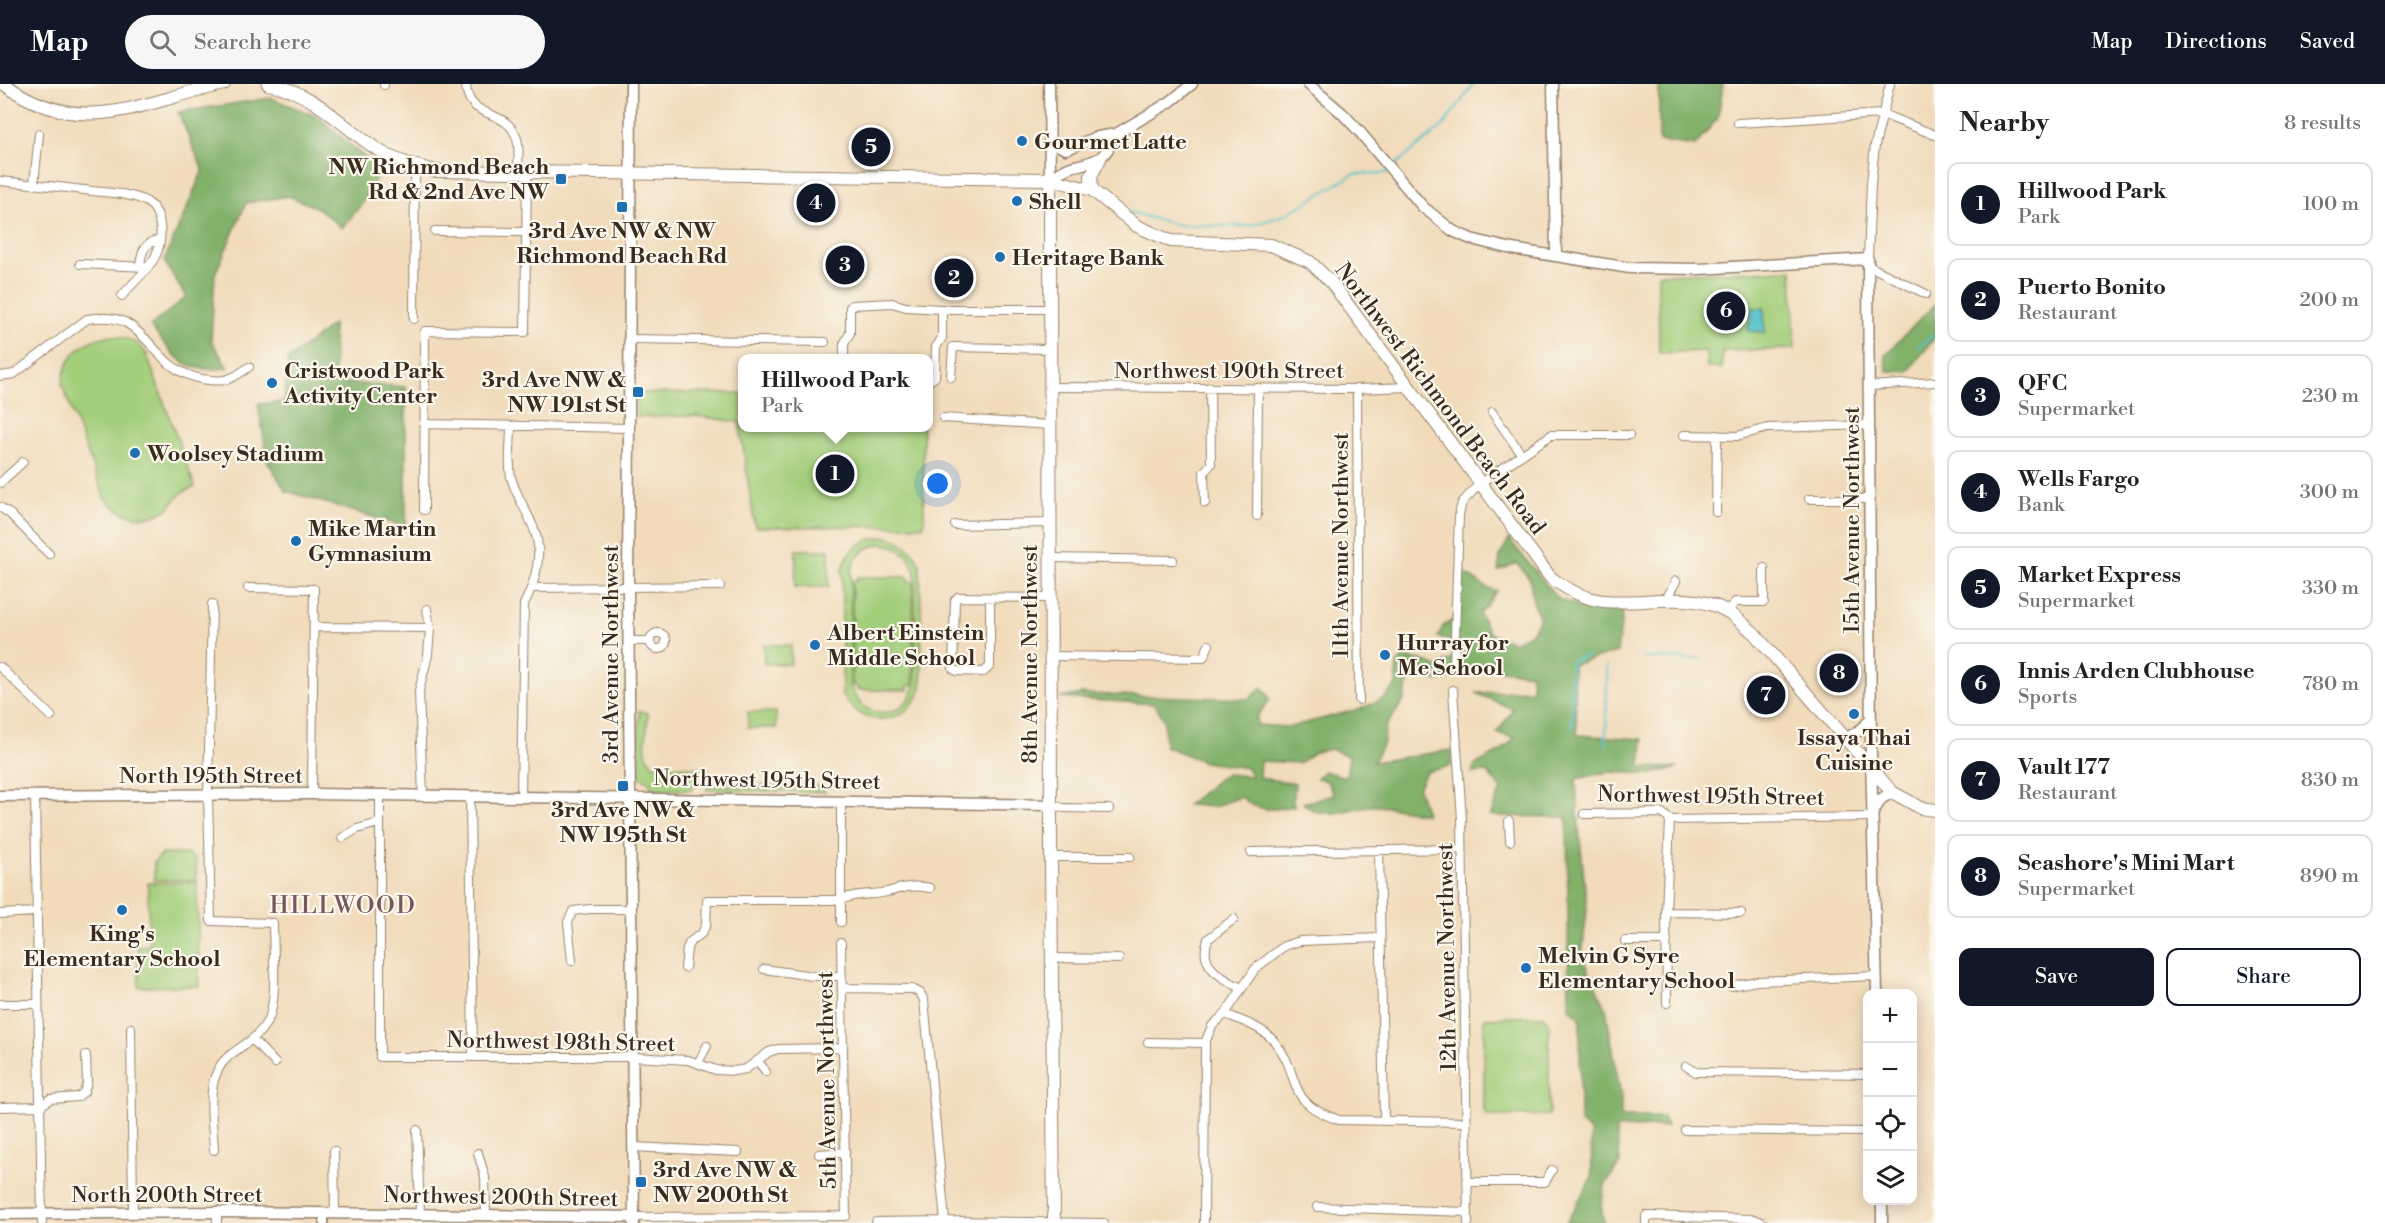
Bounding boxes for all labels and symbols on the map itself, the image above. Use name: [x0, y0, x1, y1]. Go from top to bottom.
pin: 5: [852, 124, 890, 170]
place label: Gourmet Latte: [1034, 129, 1187, 156]
marker: Gourmet Latte: [1015, 134, 1029, 148]
place label: NW Richmond Beach Rd & 2nd Ave NW: [328, 154, 550, 206]
marker: NW Richmond Beach Rd & 2nd Ave NW: [554, 172, 568, 186]
pin: 4: [796, 180, 836, 226]
place label: Shell: [1029, 189, 1081, 216]
marker: Shell: [1010, 194, 1024, 208]
marker: 3rd Ave NW & NW Richmond Beach Rd: [615, 200, 629, 214]
place label: 3rd Ave NW & NW Richmond Beach Rd: [517, 218, 728, 270]
pin: 3: [826, 242, 864, 288]
place label: Heritage Bank: [1012, 245, 1164, 272]
marker: Heritage Bank: [993, 250, 1007, 264]
pin: 2: [934, 256, 974, 300]
street label: Northwest Richmond Beach Road: [1329, 258, 1551, 541]
pin: 6: [1706, 288, 1746, 334]
place label: Cristwood Park Activity Center: [283, 358, 445, 410]
street label: Northwest 190th Street: [1114, 358, 1344, 385]
place label: 3rd Ave NW & NW 191st St: [482, 367, 627, 419]
marker: Cristwood Park Activity Center: [265, 376, 279, 390]
marker: 3rd Ave NW & NW 191st St: [631, 385, 645, 399]
street label: 15th Avenue Northwest: [1839, 406, 1866, 634]
street label: 11th Avenue Northwest: [1328, 432, 1355, 658]
place label: Woolsey Stadium: [146, 441, 324, 468]
marker: Woolsey Stadium: [128, 446, 142, 460]
pin: 1: [816, 452, 854, 496]
your location: [923, 469, 952, 498]
place label: Mike Martin Gymnasium: [308, 516, 437, 568]
marker: Mike Martin Gymnasium: [289, 534, 303, 548]
street label: 3rd Avenue Northwest: [598, 544, 625, 763]
street label: 8th Avenue Northwest: [1017, 544, 1044, 764]
place label: Albert Einstein Middle School: [826, 620, 985, 672]
place label: Hurray for Me School: [1397, 630, 1509, 682]
marker: Albert Einstein Middle School: [808, 638, 822, 652]
marker: Hurray for Me School: [1378, 648, 1392, 662]
pin: 8: [1820, 650, 1858, 696]
pin: 7: [1746, 672, 1786, 718]
marker: Issaya Thai Cuisine: [1847, 707, 1861, 721]
place label: Issaya Thai Cuisine: [1797, 725, 1911, 777]
street label: North 195th Street: [119, 763, 303, 790]
street label: Northwest 195th Street: [653, 765, 881, 796]
marker: 3rd Ave NW & NW 195th St: [616, 779, 630, 793]
street label: Northwest 195th Street: [1597, 781, 1825, 812]
place label: 3rd Ave NW & NW 195th St: [551, 797, 696, 849]
street label: 12th Avenue Northwest: [1432, 842, 1463, 1071]
district label: HILLWOOD: [270, 891, 416, 921]
marker: King's Elementary School: [115, 903, 129, 917]
place label: King's Elementary School: [24, 921, 220, 973]
place label: Melvin G Syre Elementary School: [1538, 943, 1735, 995]
marker: Melvin G Syre Elementary School: [1519, 961, 1533, 975]
street label: 5th Avenue Northwest: [812, 970, 843, 1189]
street label: Northwest 198th Street: [446, 1027, 676, 1058]
place label: 3rd Ave NW & NW 200th St: [653, 1157, 798, 1209]
marker: 3rd Ave NW & NW 200th St: [634, 1175, 648, 1189]
street label: North 200th Street: [71, 1182, 263, 1209]
street label: Northwest 200th Street: [383, 1182, 619, 1213]

